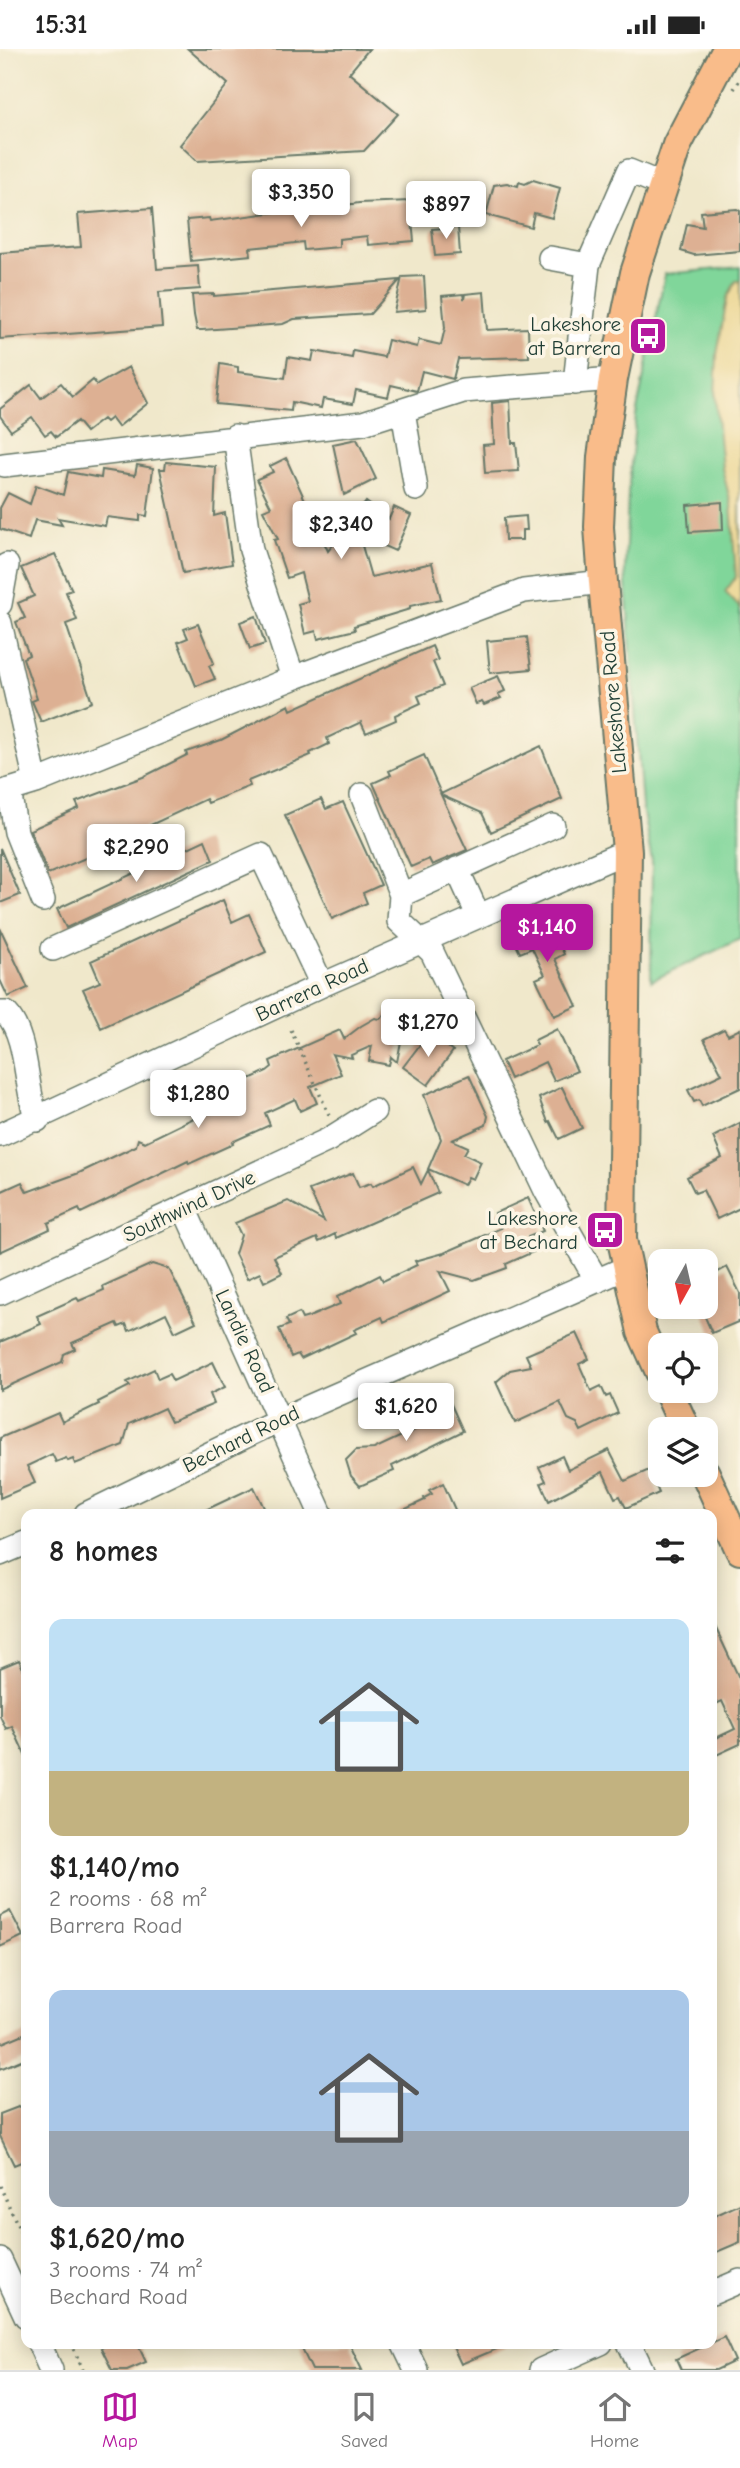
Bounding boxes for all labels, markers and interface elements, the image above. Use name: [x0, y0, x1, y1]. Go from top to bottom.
text: 15:31: [35, 10, 87, 40]
pin: $3,350: [244, 169, 358, 229]
text: $3,350: [268, 178, 334, 205]
pin: $897: [405, 181, 487, 241]
text: $897: [422, 190, 470, 217]
place label: Lakeshore at Barrera: [528, 312, 621, 360]
bus stop icon: Lakeshore at Barrera: [627, 315, 669, 357]
pin: $2,340: [284, 501, 398, 561]
text: $2,340: [309, 510, 373, 537]
street label: Lakeshore Road: [595, 630, 631, 774]
pin: $2,290: [79, 825, 193, 884]
text: $2,290: [103, 833, 169, 860]
pin: $1,140: [490, 905, 604, 964]
text: $1,140: [517, 913, 577, 940]
street label: Barrera Road: [252, 953, 372, 1027]
pin: $1,270: [371, 999, 485, 1059]
text: $1,270: [397, 1008, 459, 1035]
pin: $1,280: [141, 1070, 255, 1130]
text: $1,280: [166, 1079, 230, 1106]
street label: Southwind Drive: [119, 1165, 259, 1247]
place label: Lakeshore at Bechard: [480, 1206, 578, 1254]
bus stop icon: Lakeshore at Bechard: [584, 1209, 626, 1251]
north arrow: [648, 1249, 718, 1319]
map controls: [648, 1249, 718, 1487]
street label: Landie Road: [211, 1285, 279, 1397]
button: locate: [648, 1333, 718, 1403]
pin: $1,620: [349, 1383, 463, 1443]
text: $1,620: [374, 1392, 438, 1419]
street label: Bechard Road: [179, 1400, 303, 1478]
button: layers: [648, 1417, 718, 1487]
icon: filters: [651, 1532, 689, 1570]
text: 8 homes: [49, 1534, 158, 1569]
icon: home: [306, 1664, 432, 1790]
text: $1,140/mo: [49, 1850, 180, 1885]
text: 2 rooms · 68 m²: [49, 1885, 207, 1912]
text: Barrera Road: [49, 1912, 182, 1939]
icon: home: [306, 2035, 432, 2161]
text: $1,620/mo: [49, 2221, 185, 2256]
text: 3 rooms · 74 m²: [49, 2256, 202, 2283]
text: Bechard Road: [49, 2283, 188, 2310]
tab: Map: [101, 2388, 139, 2452]
tab: Saved: [341, 2388, 388, 2452]
tab: Home: [590, 2388, 639, 2452]

